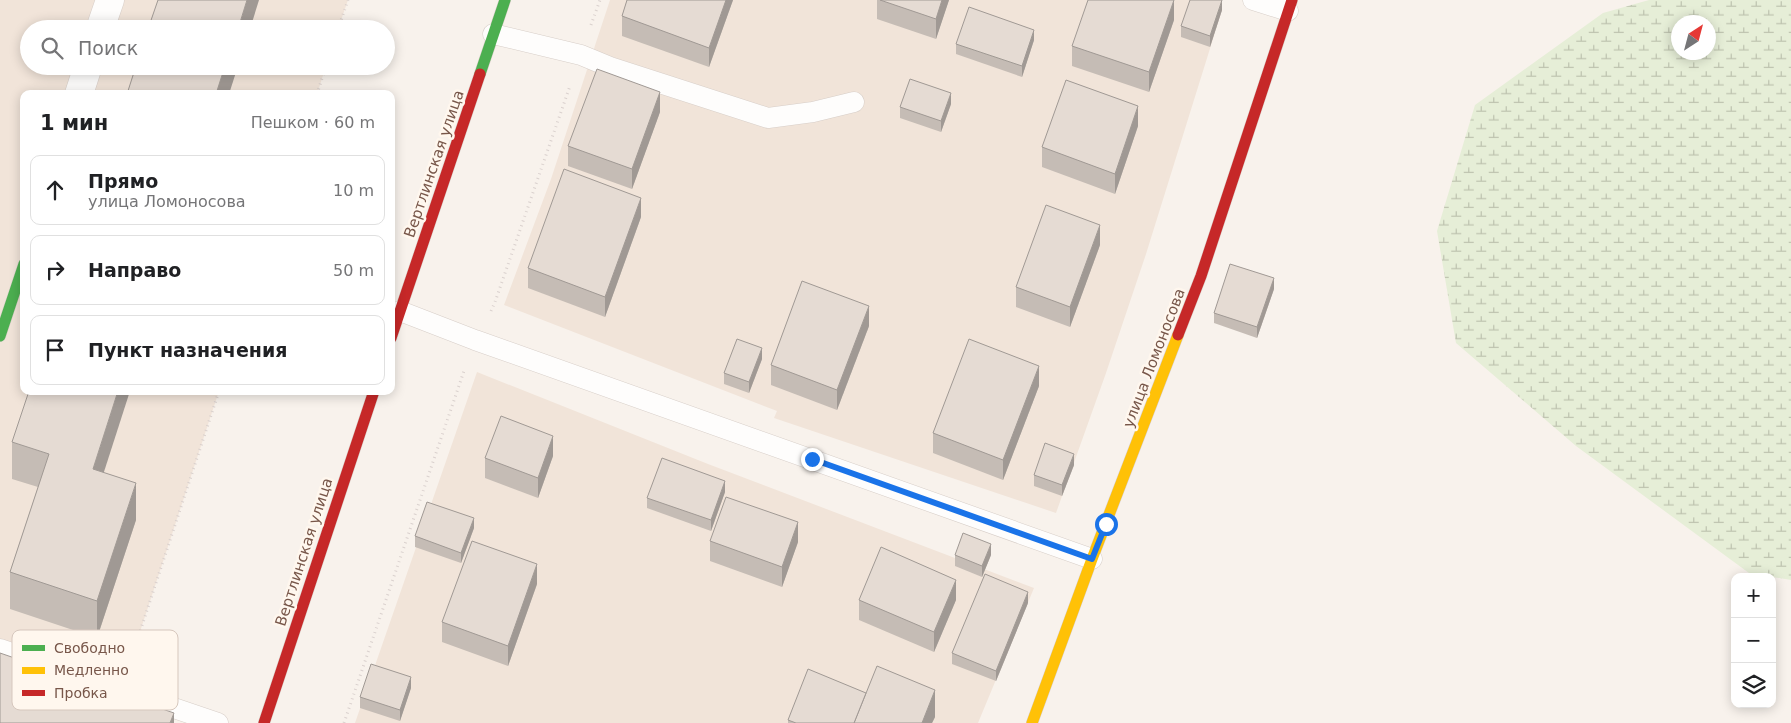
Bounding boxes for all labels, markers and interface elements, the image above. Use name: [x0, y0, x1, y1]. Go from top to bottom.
north arrow: [1671, 15, 1716, 60]
search box: [20, 20, 395, 75]
icon: search: [38, 34, 66, 62]
text: Поиск: [78, 37, 138, 59]
street label: Вертлинская улица: [400, 88, 468, 240]
text: 1 мин: [40, 111, 108, 135]
text: Пешком · 60 m: [251, 113, 375, 132]
text: Прямо: [88, 170, 158, 192]
icon: ahead: [41, 176, 69, 204]
text: 10 m: [333, 181, 374, 200]
text: улица Ломоносова: [88, 192, 246, 211]
icon: right: [41, 256, 69, 284]
text: Направо: [88, 259, 181, 281]
text: 50 m: [333, 261, 374, 280]
street label: улица Ломоносова: [1119, 286, 1189, 430]
icon: arrive: [41, 336, 69, 364]
text: Пункт назначения: [88, 339, 287, 361]
route end: [801, 448, 824, 471]
street label: Вертлинская улица: [272, 476, 336, 628]
route start: [1095, 513, 1118, 536]
map controls: [1731, 573, 1776, 708]
button: +: [1731, 573, 1776, 618]
button: −: [1731, 618, 1776, 663]
legend: [12, 630, 178, 710]
text: Свободно: [54, 640, 125, 656]
text: Медленно: [54, 662, 129, 678]
button: layers: [1731, 663, 1776, 708]
text: Пробка: [54, 685, 108, 701]

